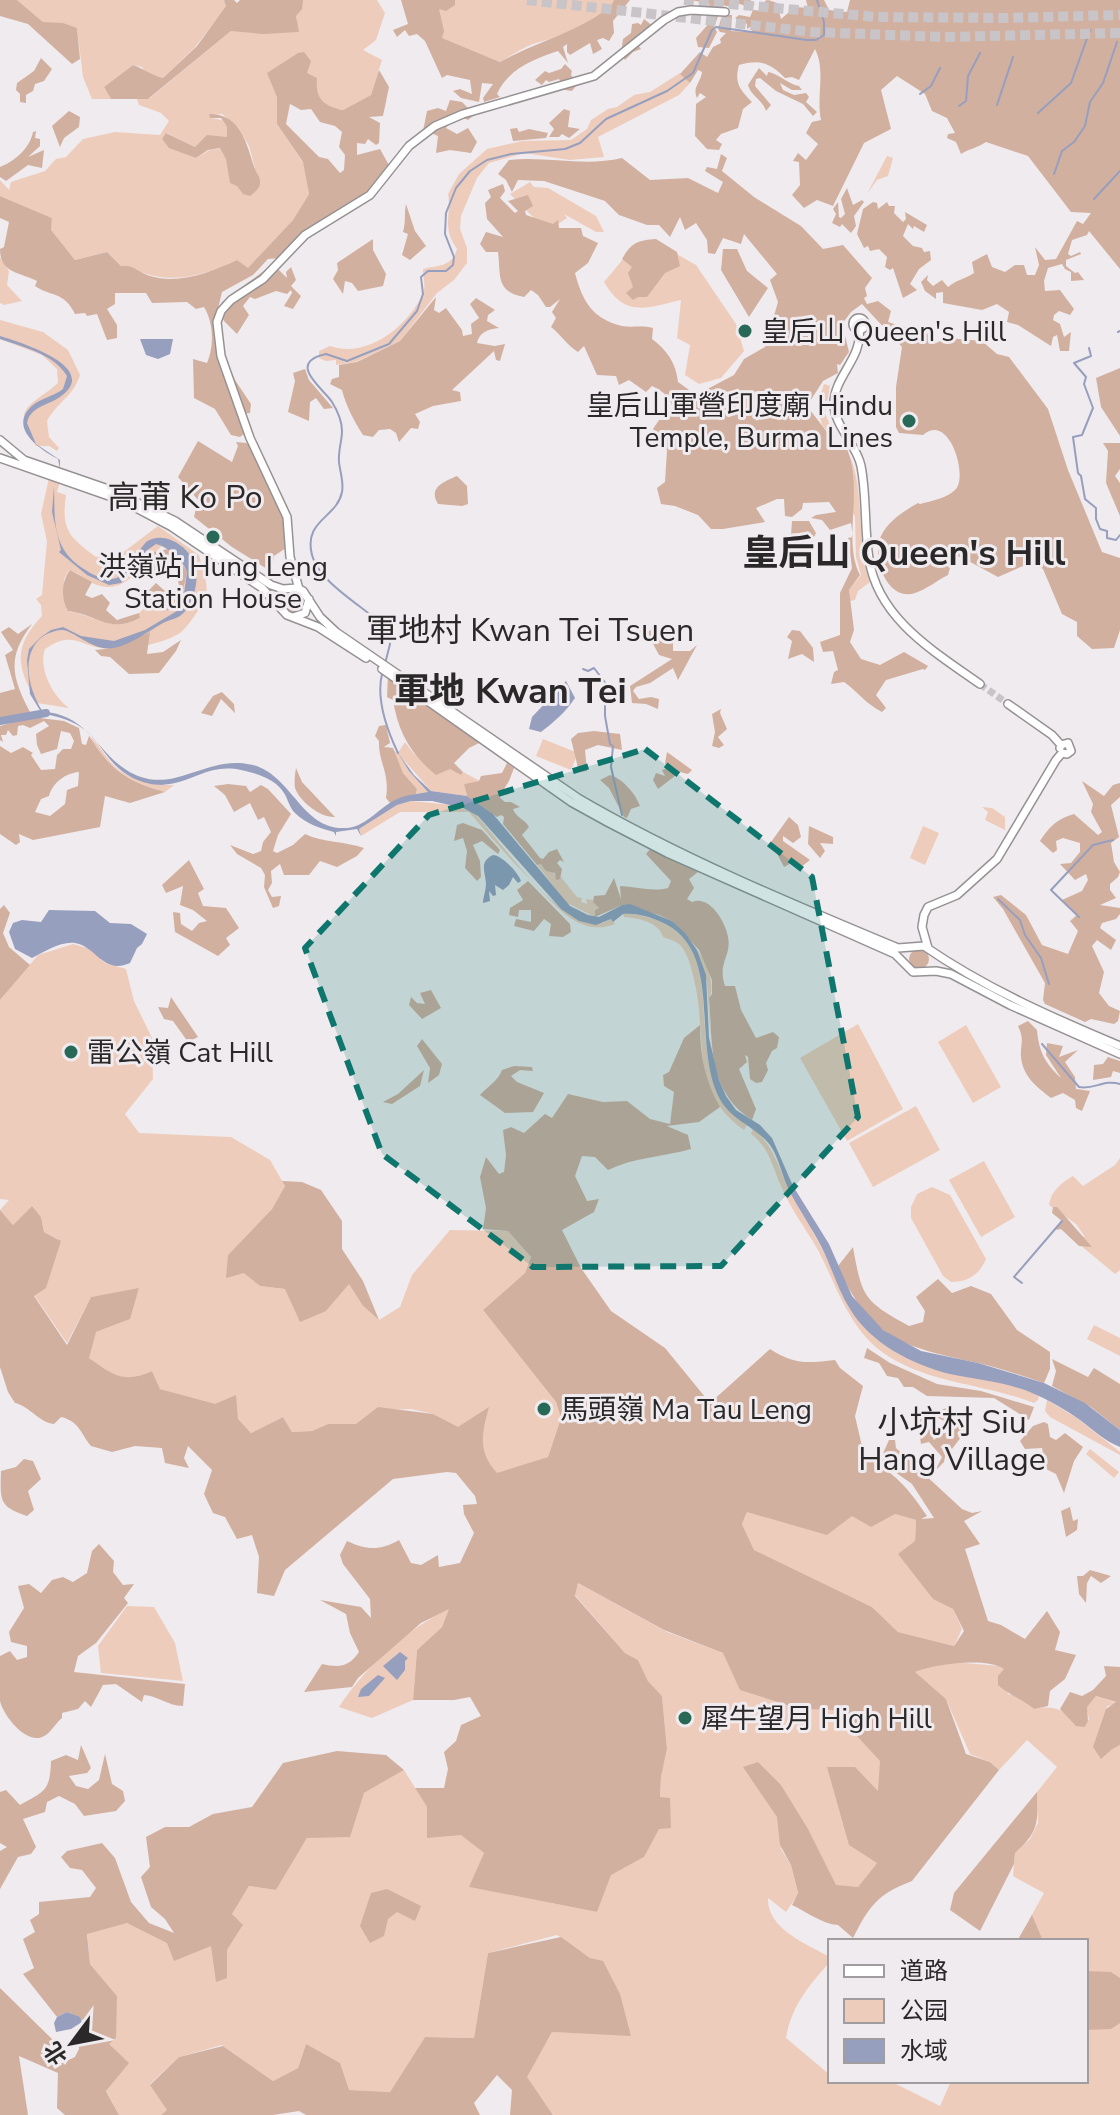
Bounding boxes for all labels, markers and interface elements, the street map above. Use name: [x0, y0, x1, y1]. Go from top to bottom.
place label: 皇后山 Queen's Hill: [761, 313, 1007, 351]
marker: 皇后山 Queen's Hill: [736, 322, 754, 340]
place label: 皇后山軍營印度廟 Hindu Temple, Burma Lines: [586, 387, 893, 457]
marker: 皇后山軍營印度廟 Hindu Temple, Burma Lines: [900, 412, 918, 430]
district label: 高莆 Ko Po: [107, 476, 263, 519]
marker: 洪嶺站 Hung Leng Station House: [204, 528, 222, 546]
district label: 皇后山 Queen's Hill: [743, 529, 1066, 578]
place label: 洪嶺站 Hung Leng Station House: [98, 548, 328, 618]
district label: 軍地村 Kwan Tei Tsuen: [366, 609, 694, 652]
district label: 軍地 Kwan Tei: [393, 667, 627, 716]
place label: 雷公嶺 Cat Hill: [87, 1034, 274, 1072]
marker: 雷公嶺 Cat Hill: [62, 1043, 80, 1061]
place label: 馬頭嶺 Ma Tau Leng: [560, 1391, 812, 1429]
marker: 馬頭嶺 Ma Tau Leng: [535, 1400, 553, 1418]
district label: 小坑村 Siu Hang Village: [858, 1401, 1046, 1481]
place label: 犀牛望月 High Hill: [701, 1700, 933, 1738]
marker: 犀牛望月 High Hill: [676, 1709, 694, 1727]
legend: [828, 1939, 1088, 2083]
text: 道路: [900, 1955, 948, 1987]
text: 公园: [900, 1995, 948, 2027]
north arrow: [32, 2003, 112, 2083]
text: 水域: [900, 2035, 948, 2067]
text: 北: [37, 2036, 74, 2070]

